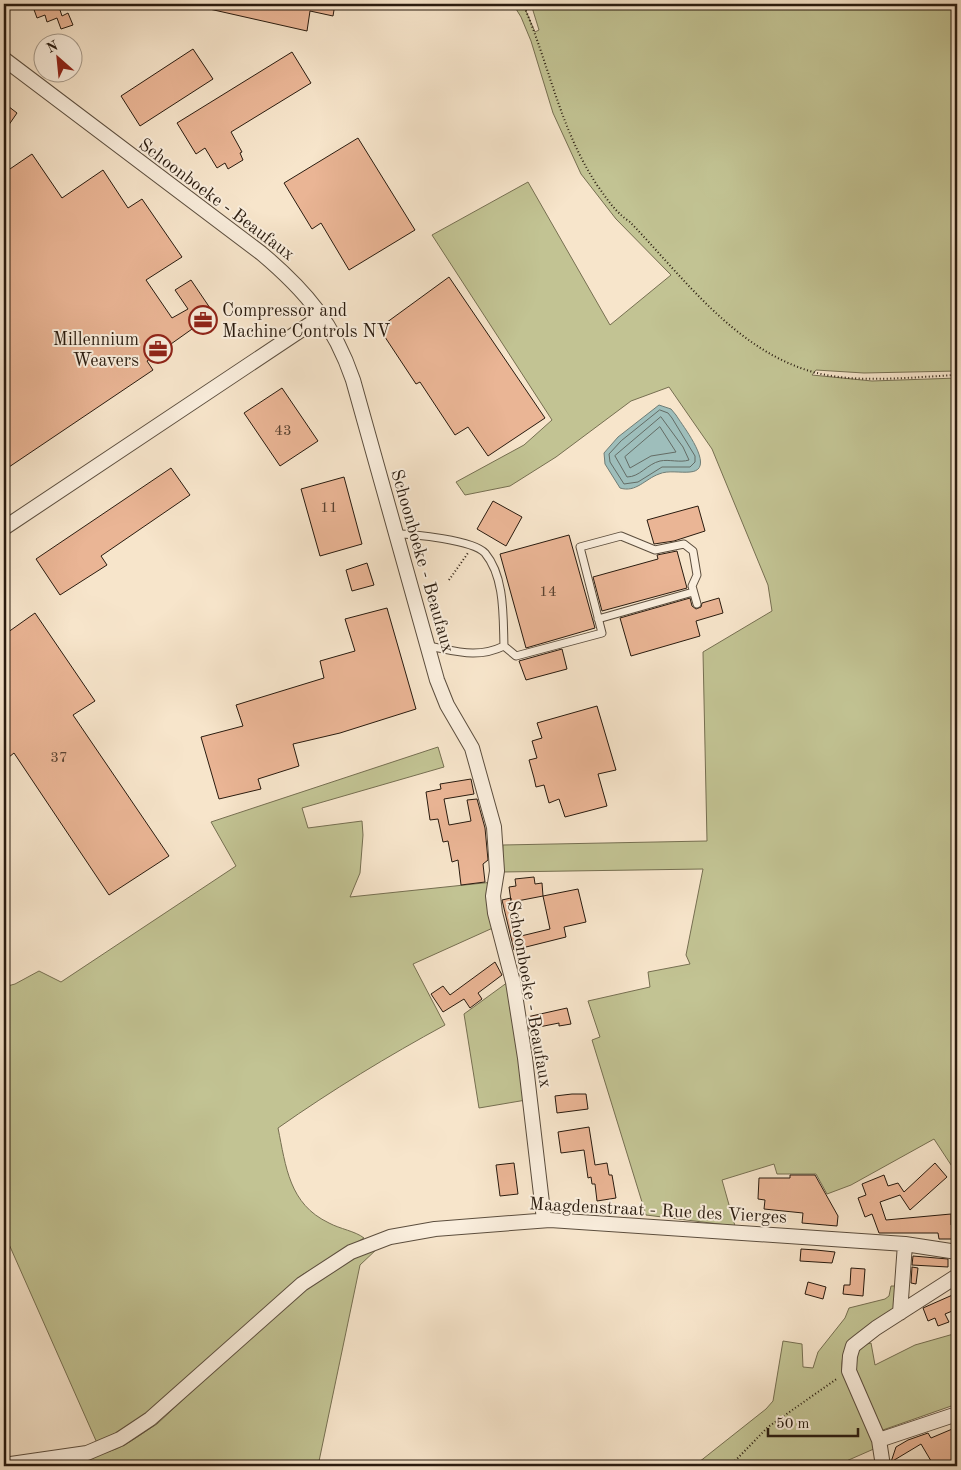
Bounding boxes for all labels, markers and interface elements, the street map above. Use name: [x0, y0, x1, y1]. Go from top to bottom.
north arrow: [32, 32, 82, 82]
text: N: [45, 39, 61, 56]
street label: Schoonboeke - Beaufaux: [135, 135, 298, 264]
place label: Compressor and Machine Controls NV: [222, 302, 390, 341]
office icon: Compressor and Machine Controls NV: [188, 305, 218, 335]
place label: Millennium Weavers: [53, 331, 139, 370]
office icon: Millennium Weavers: [143, 334, 173, 364]
house number: 43: [274, 424, 292, 439]
street label: Schoonboeke - Beaufaux: [387, 467, 457, 655]
house number: 11: [320, 501, 338, 516]
house number: 14: [539, 585, 557, 600]
house number: 37: [50, 751, 68, 766]
street label: Schoonboeke - Beaufaux: [504, 899, 554, 1089]
street label: Maagdenstraat - Rue des Vierges: [529, 1195, 787, 1227]
scale bar: [768, 1405, 858, 1437]
text: 50 m: [776, 1417, 810, 1432]

